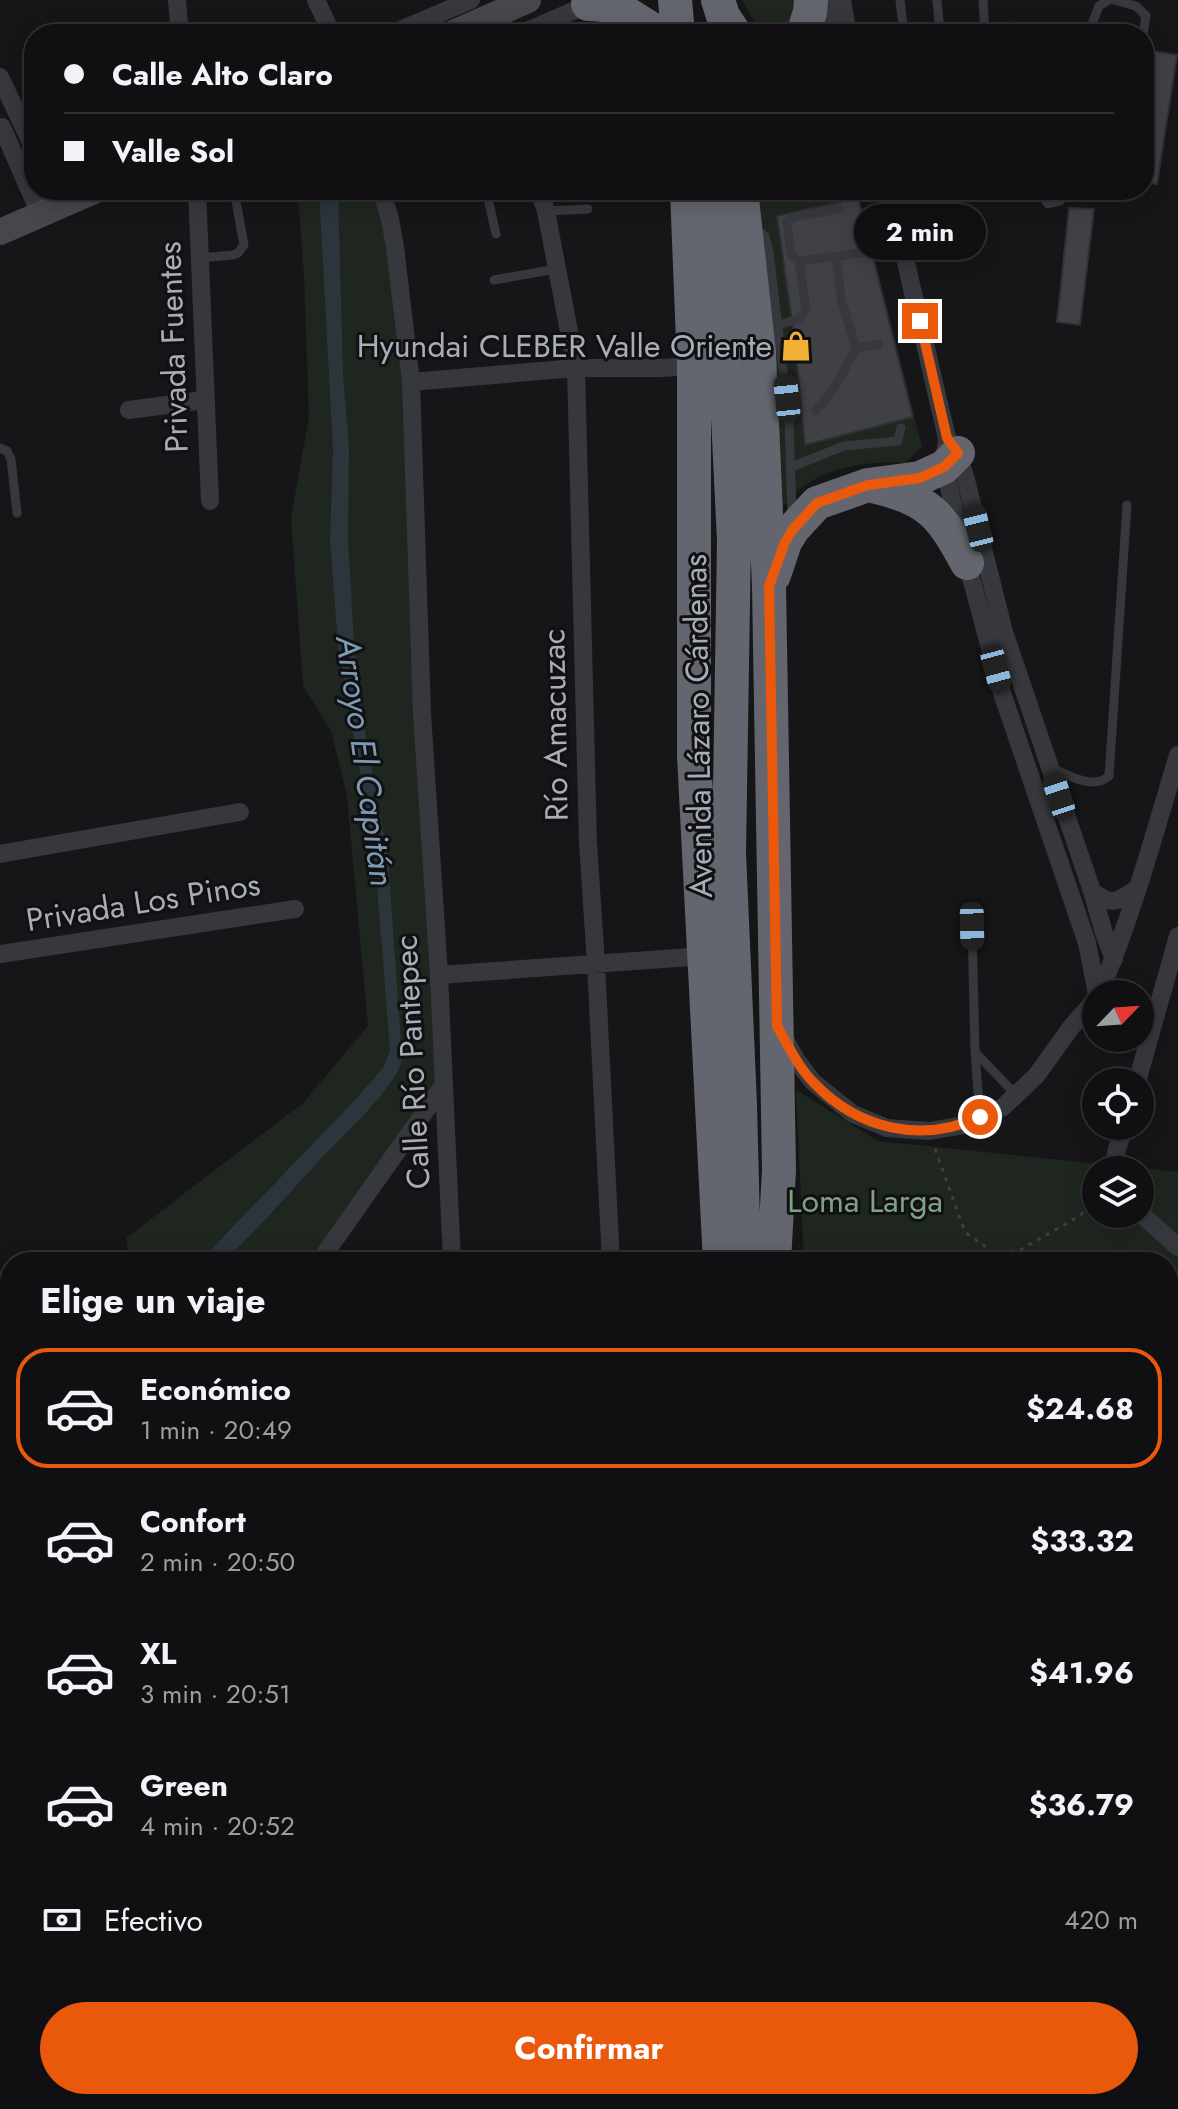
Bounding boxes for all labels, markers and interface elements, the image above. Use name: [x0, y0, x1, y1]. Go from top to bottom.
text: Calle Alto Claro: [112, 53, 333, 96]
text: Valle Sol: [112, 130, 234, 173]
callout: 2 min: [854, 205, 986, 261]
text: 2 min: [886, 213, 954, 251]
street label: Privada Fuentes: [146, 241, 200, 453]
route end: [902, 303, 938, 339]
place label: Hyundai CLEBER Valle Oriente: [357, 323, 772, 369]
shop icon: Hyundai CLEBER Valle Oriente: [779, 329, 813, 363]
car: [773, 373, 801, 423]
car: [961, 502, 995, 554]
street label: Avenida Lázaro Cárdenas: [672, 554, 724, 898]
street label: Río Amacuzac: [530, 628, 580, 822]
water label: Arroyo El Capitán: [323, 632, 407, 889]
car: [978, 643, 1014, 695]
car: [1040, 769, 1078, 823]
street label: Privada Los Pinos: [23, 861, 263, 943]
car: [960, 902, 984, 950]
street label: Calle Río Pantepec: [382, 934, 442, 1190]
north arrow: [1082, 980, 1154, 1052]
map controls: [1082, 980, 1154, 1228]
button: locate: [1082, 1068, 1154, 1140]
route start: [962, 1099, 998, 1135]
button: layers: [1082, 1156, 1154, 1228]
park label: Loma Larga: [787, 1178, 943, 1224]
text: Elige un viaje: [40, 1274, 266, 1326]
text: Económico: [140, 1368, 291, 1411]
icon: car: [44, 1372, 116, 1444]
text: $24.68: [1026, 1387, 1134, 1430]
text: 1 min · 20:49: [140, 1411, 292, 1449]
text: Confort: [140, 1500, 246, 1543]
icon: car: [44, 1504, 116, 1576]
text: $33.32: [1031, 1519, 1134, 1562]
text: 2 min · 20:50: [140, 1543, 295, 1581]
text: XL: [140, 1632, 176, 1675]
icon: car: [44, 1636, 116, 1708]
text: $41.96: [1029, 1651, 1134, 1694]
text: 3 min · 20:51: [140, 1675, 291, 1713]
text: Green: [140, 1764, 228, 1807]
icon: car: [44, 1768, 116, 1840]
text: $36.79: [1029, 1783, 1134, 1826]
text: 4 min · 20:52: [140, 1807, 295, 1845]
icon: cash: [40, 1898, 84, 1942]
text: Efectivo: [104, 1899, 203, 1942]
text: 420 m: [1064, 1901, 1138, 1939]
button: Confirmar: [40, 2002, 1138, 2094]

